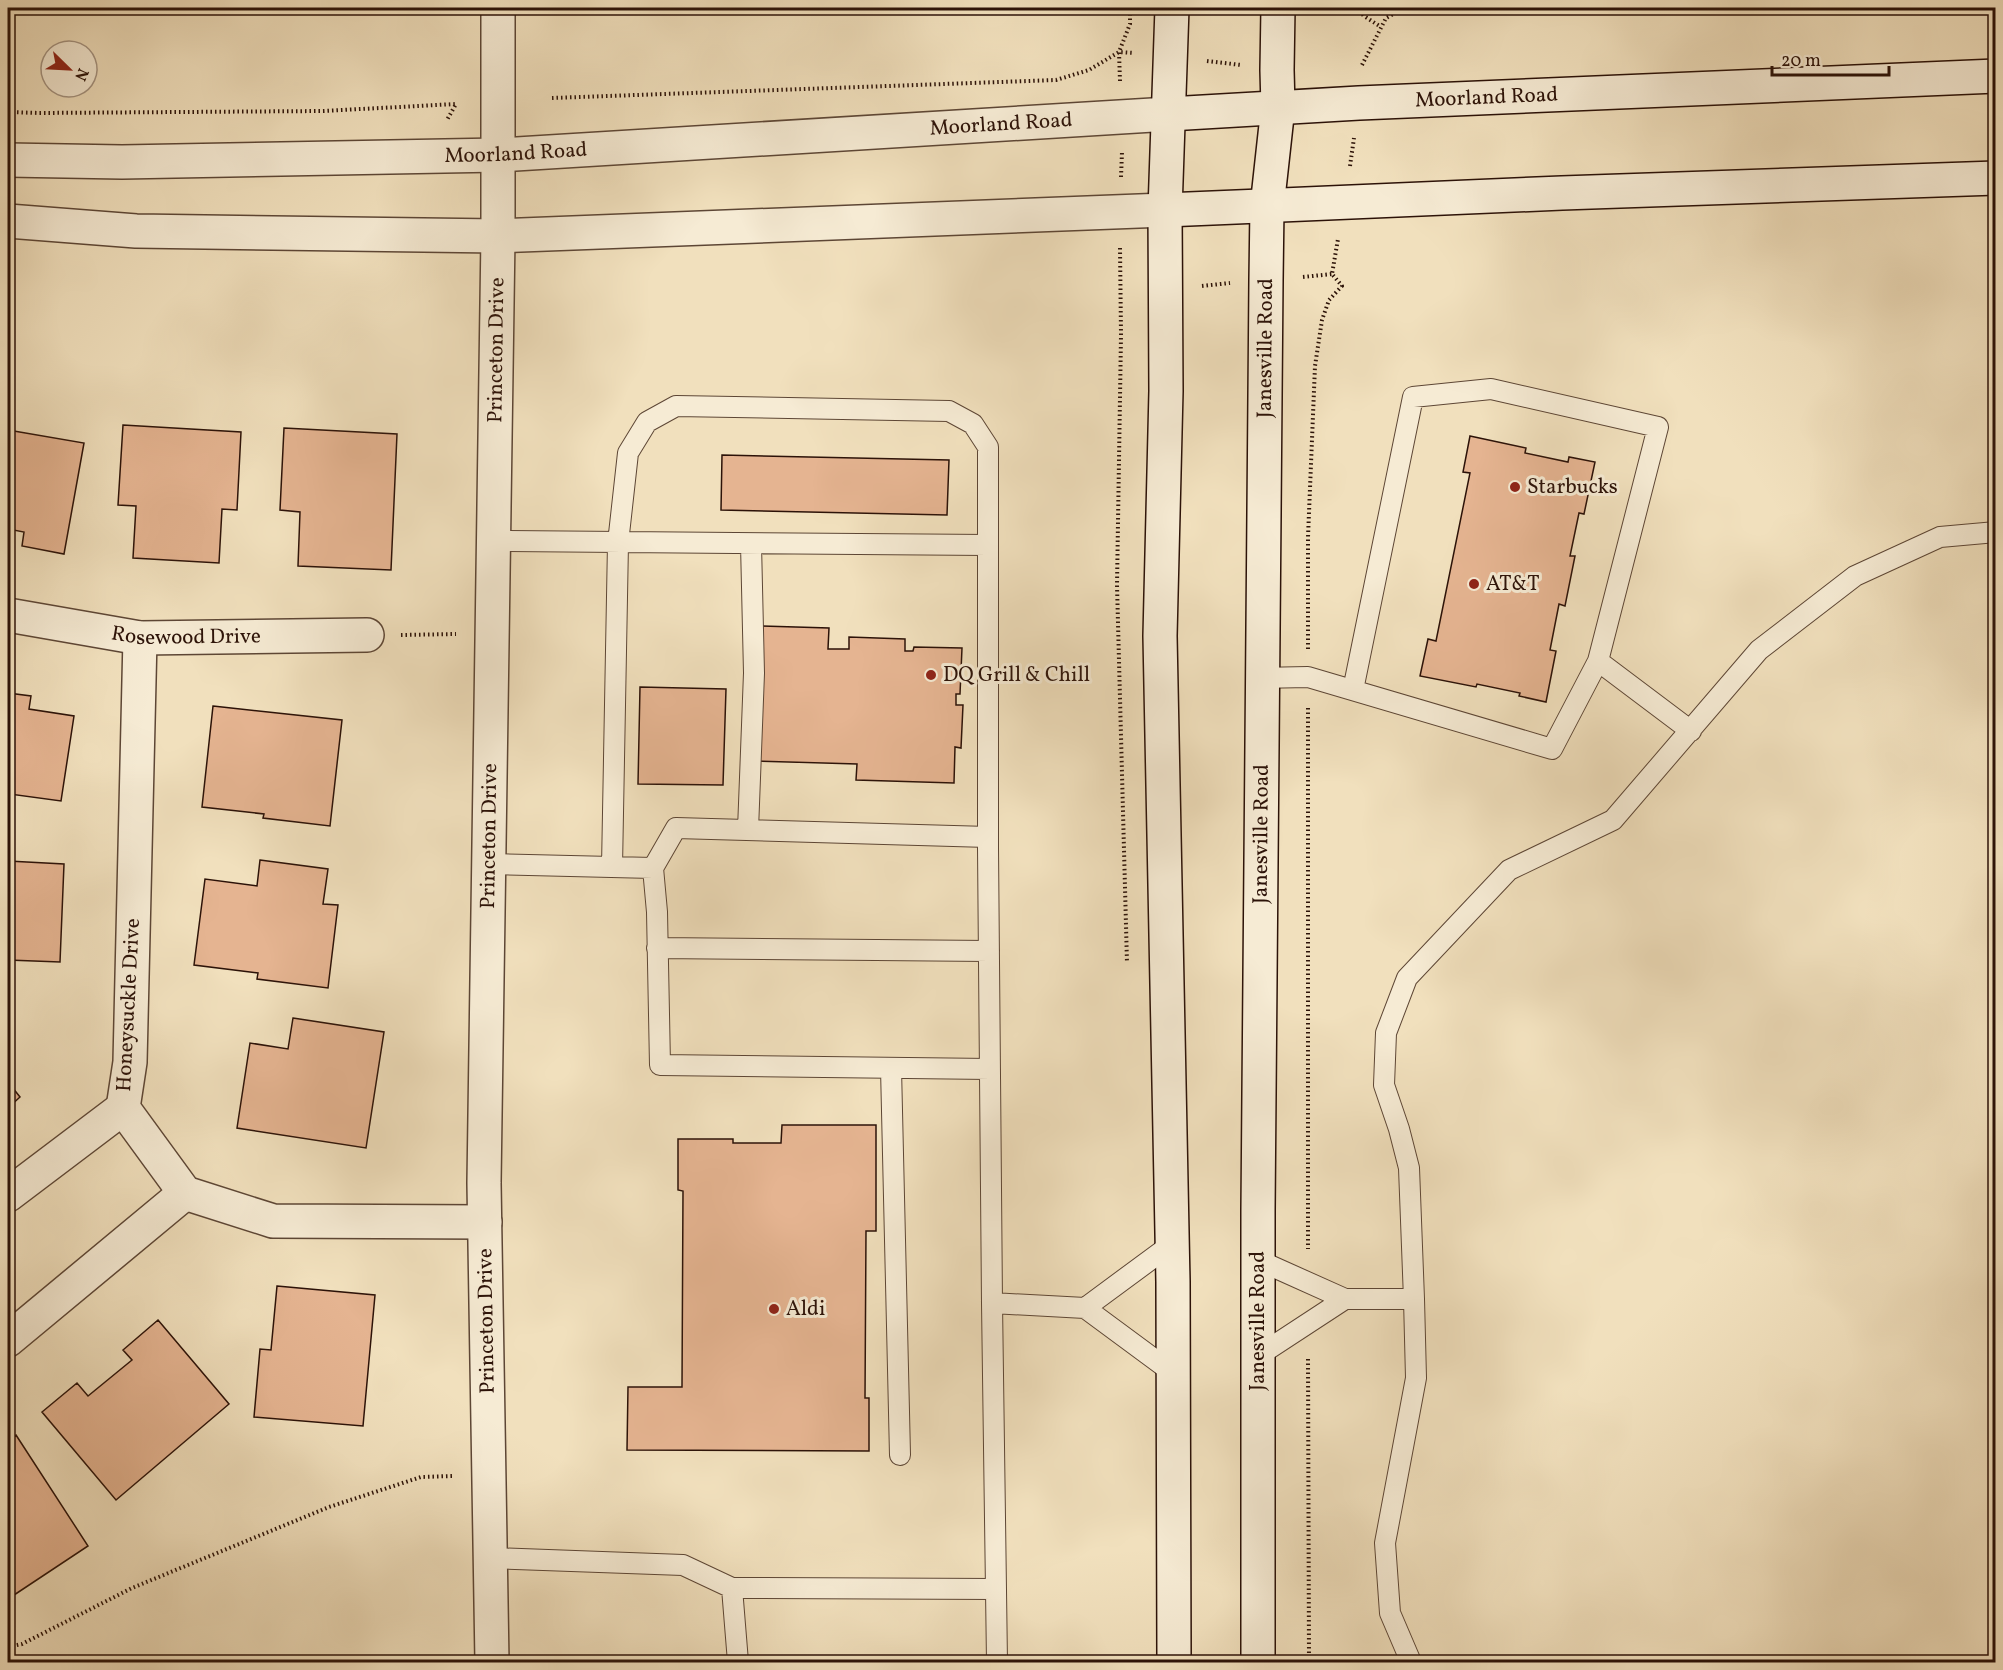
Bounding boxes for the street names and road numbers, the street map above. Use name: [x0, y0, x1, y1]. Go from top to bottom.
street label: Moorland Road: [1414, 80, 1559, 115]
street label: Moorland Road: [929, 105, 1073, 143]
street label: Moorland Road: [444, 135, 588, 171]
street label: Princeton Drive: [481, 277, 512, 423]
street label: Janesville Road: [1250, 278, 1281, 418]
street label: Rosewood Drive: [109, 619, 261, 653]
street label: Princeton Drive: [474, 763, 505, 909]
street label: Janesville Road: [1246, 764, 1276, 904]
street label: Honeysuckle Drive: [110, 918, 148, 1092]
street label: Princeton Drive: [471, 1248, 503, 1394]
street label: Janesville Road: [1244, 1251, 1273, 1391]

